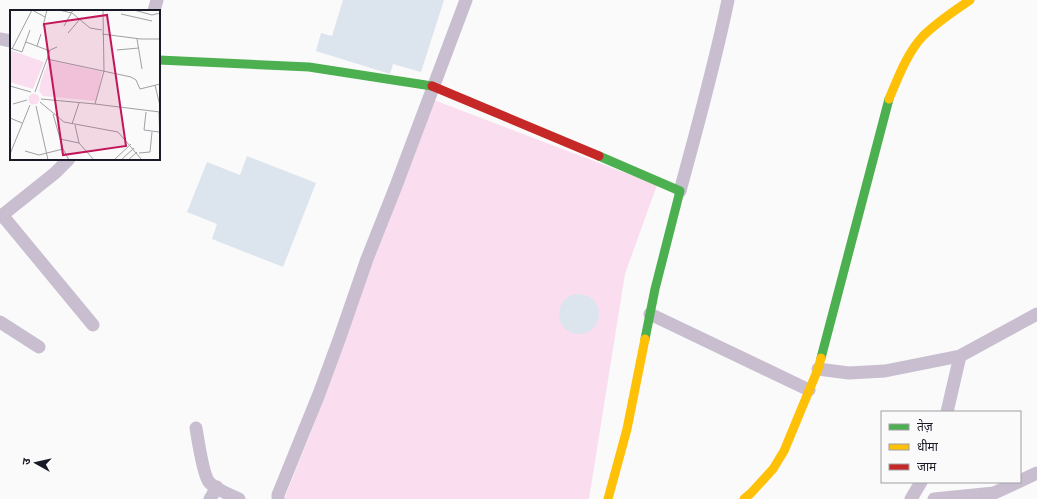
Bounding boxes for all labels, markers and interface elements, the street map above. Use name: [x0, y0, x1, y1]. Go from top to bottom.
inset map: [10, 10, 160, 160]
legend: [881, 411, 1021, 483]
text: तेज़: [917, 419, 934, 434]
text: धीमा: [917, 439, 939, 454]
north arrow: [16, 443, 56, 483]
text: उ: [19, 457, 34, 466]
text: जाम: [917, 459, 937, 474]

